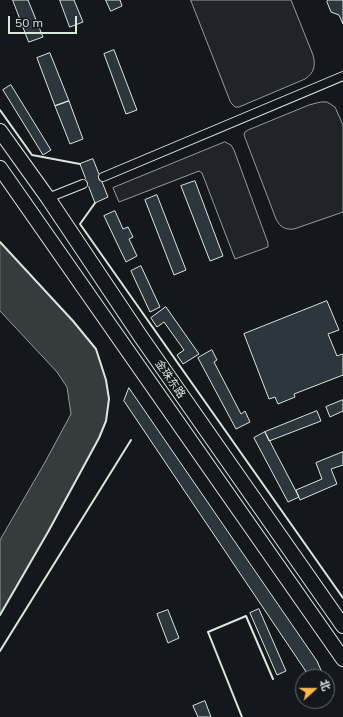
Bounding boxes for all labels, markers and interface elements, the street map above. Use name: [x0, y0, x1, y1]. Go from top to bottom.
scale bar: [10, 8, 79, 34]
text: 50 m: [15, 15, 43, 30]
street label: 金珠东路: [152, 357, 188, 401]
north arrow: [295, 669, 335, 709]
text: 北: [317, 677, 334, 693]

